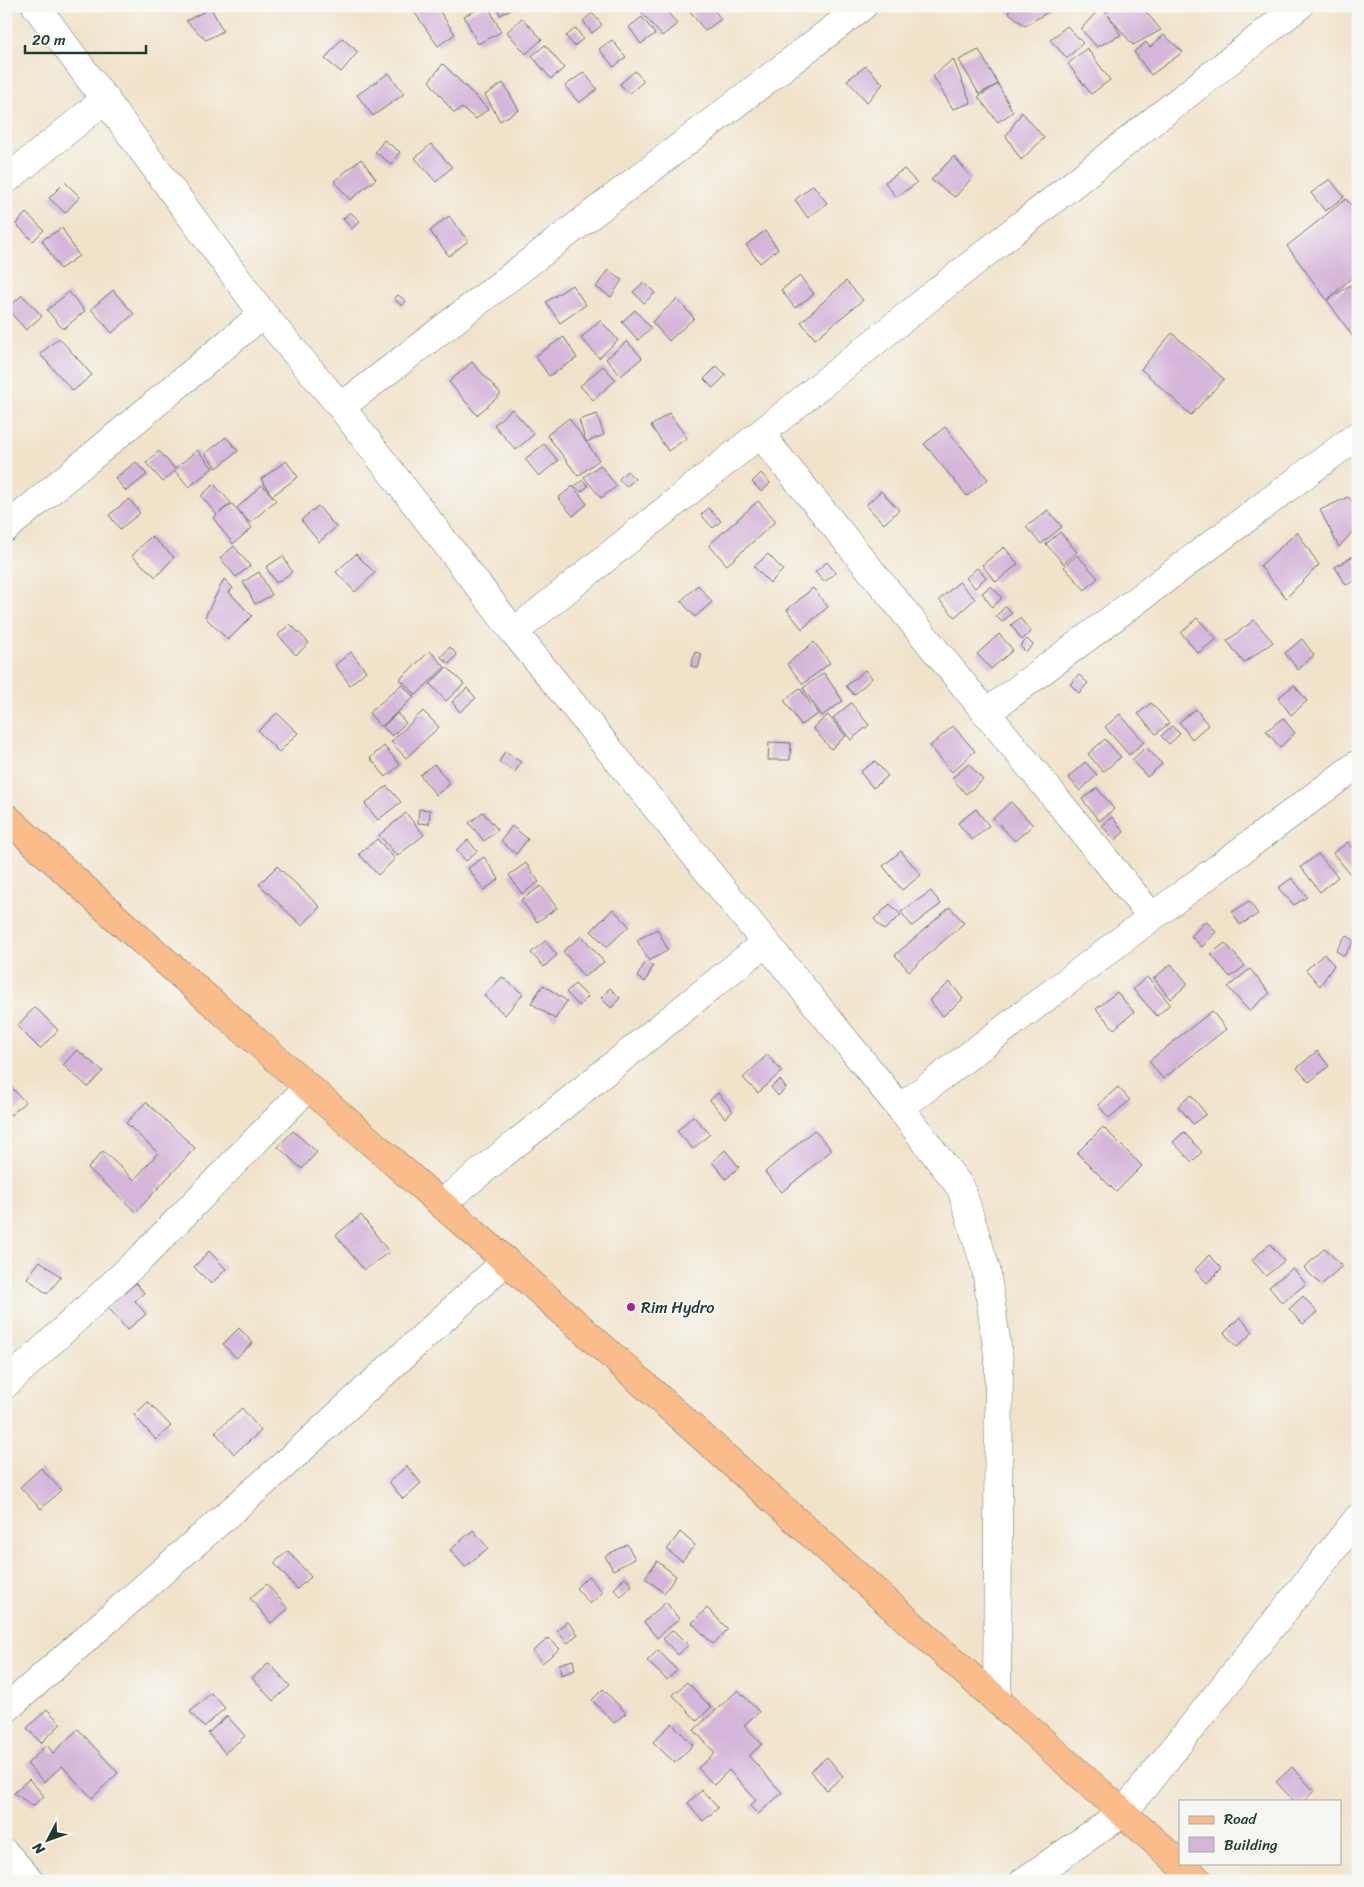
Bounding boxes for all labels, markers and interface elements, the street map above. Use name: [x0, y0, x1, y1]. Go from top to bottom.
scale bar: [25, 22, 146, 54]
text: 20 m: [32, 27, 66, 53]
place label: Rim Hydro: [641, 1293, 714, 1322]
marker: Rim Hydro: [625, 1301, 637, 1313]
legend: [1179, 1800, 1342, 1864]
text: Road: [1224, 1806, 1257, 1832]
north arrow: [22, 1814, 72, 1864]
text: Building: [1224, 1832, 1278, 1858]
text: N: [26, 1836, 52, 1861]

